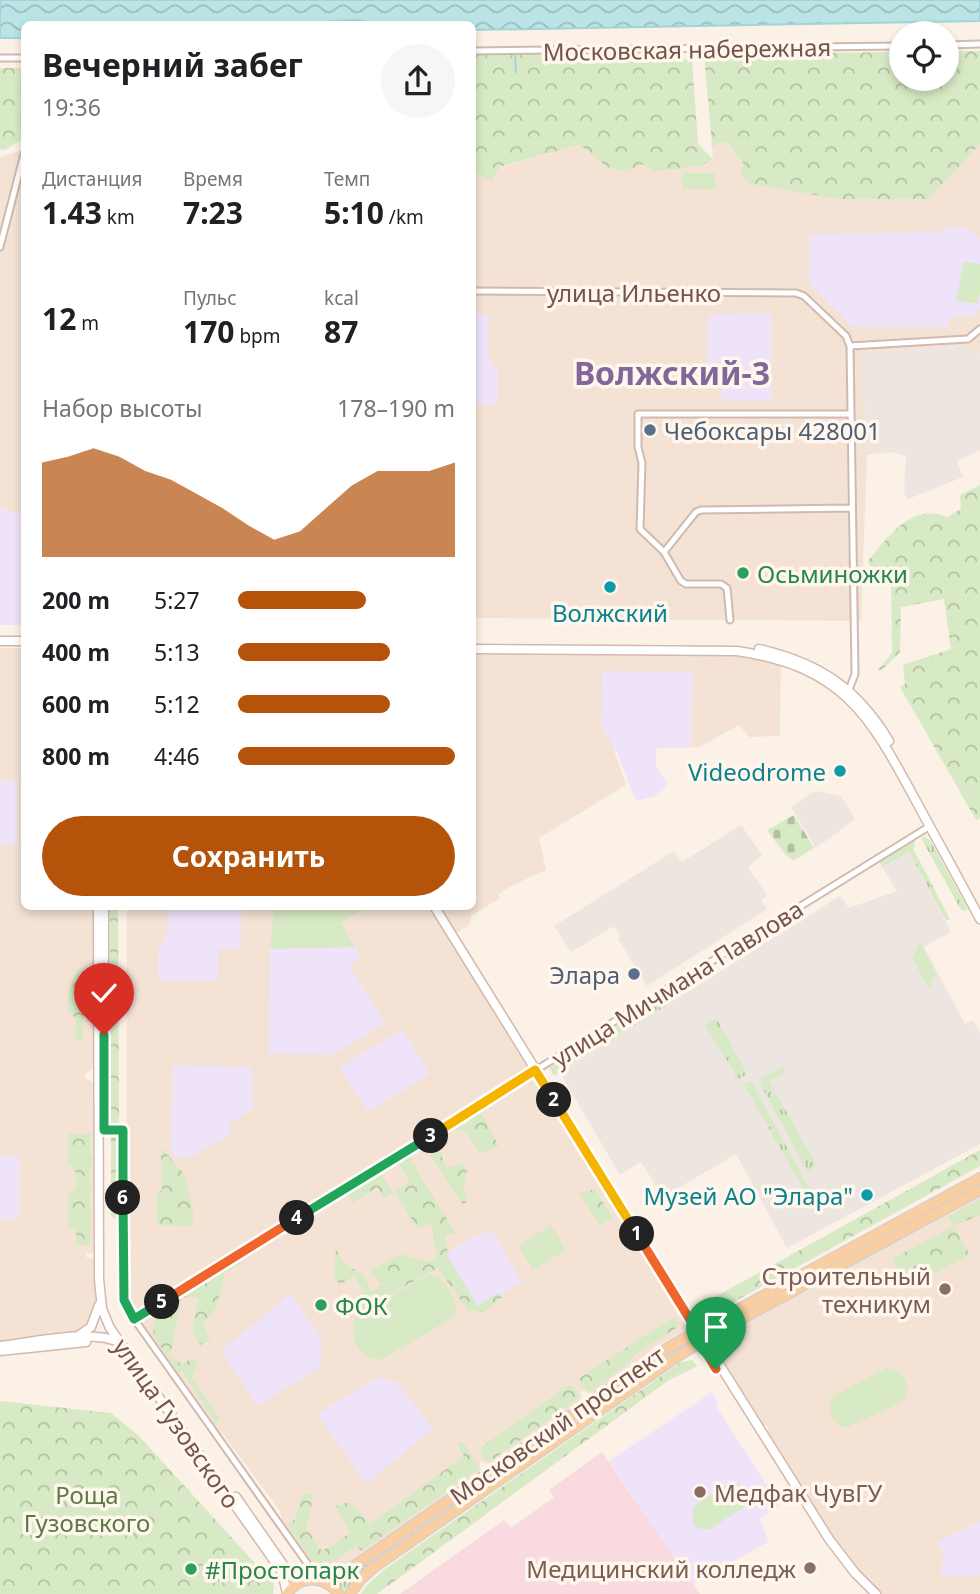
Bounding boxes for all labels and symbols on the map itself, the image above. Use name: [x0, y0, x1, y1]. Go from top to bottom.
street label: Московская набережная: [542, 30, 832, 68]
street label: улица Ильенко: [547, 276, 721, 309]
district label: Волжский-3: [574, 351, 770, 394]
place label: Чебоксары 428001: [664, 414, 881, 447]
marker: Чебоксары 428001: [642, 422, 658, 438]
place label: Осьминожки: [757, 557, 908, 590]
marker: Осьминожки: [735, 565, 751, 581]
marker: Волжский: [602, 579, 618, 595]
place label: Волжский: [552, 596, 668, 629]
place label: Videodrome: [688, 755, 826, 788]
marker: Videodrome: [832, 763, 848, 779]
street label: улица Мичмана Павлова: [545, 892, 809, 1074]
place label: Элара: [549, 958, 620, 991]
pin: [74, 963, 134, 1035]
marker: Элара: [626, 966, 642, 982]
pin: 2: [536, 1082, 572, 1118]
pin: 3: [414, 1118, 448, 1154]
place label: Музей АО "Элара": [644, 1179, 853, 1212]
pin: 6: [106, 1180, 140, 1216]
marker: Музей АО "Элара": [859, 1187, 875, 1203]
pin: 4: [280, 1200, 314, 1236]
pin: 1: [620, 1216, 654, 1252]
place label: Строительный техникум: [762, 1259, 931, 1320]
marker: Строительный техникум: [937, 1281, 953, 1297]
pin: 5: [144, 1284, 180, 1320]
place label: ФОК: [335, 1289, 388, 1322]
marker: ФОК: [313, 1297, 329, 1313]
pin: [686, 1297, 746, 1369]
street label: улица Гузовского: [106, 1331, 248, 1515]
street label: Московский проспект: [443, 1338, 671, 1512]
place label: Медфак ЧувГУ: [714, 1476, 882, 1509]
park label: Роща Гузовского: [24, 1478, 150, 1539]
marker: Медфак ЧувГУ: [692, 1484, 708, 1500]
place label: Медицинский колледж: [526, 1552, 797, 1585]
place label: #Простопарк: [205, 1553, 359, 1586]
marker: Медицинский колледж: [802, 1560, 818, 1576]
marker: #Простопарк: [183, 1561, 199, 1577]

